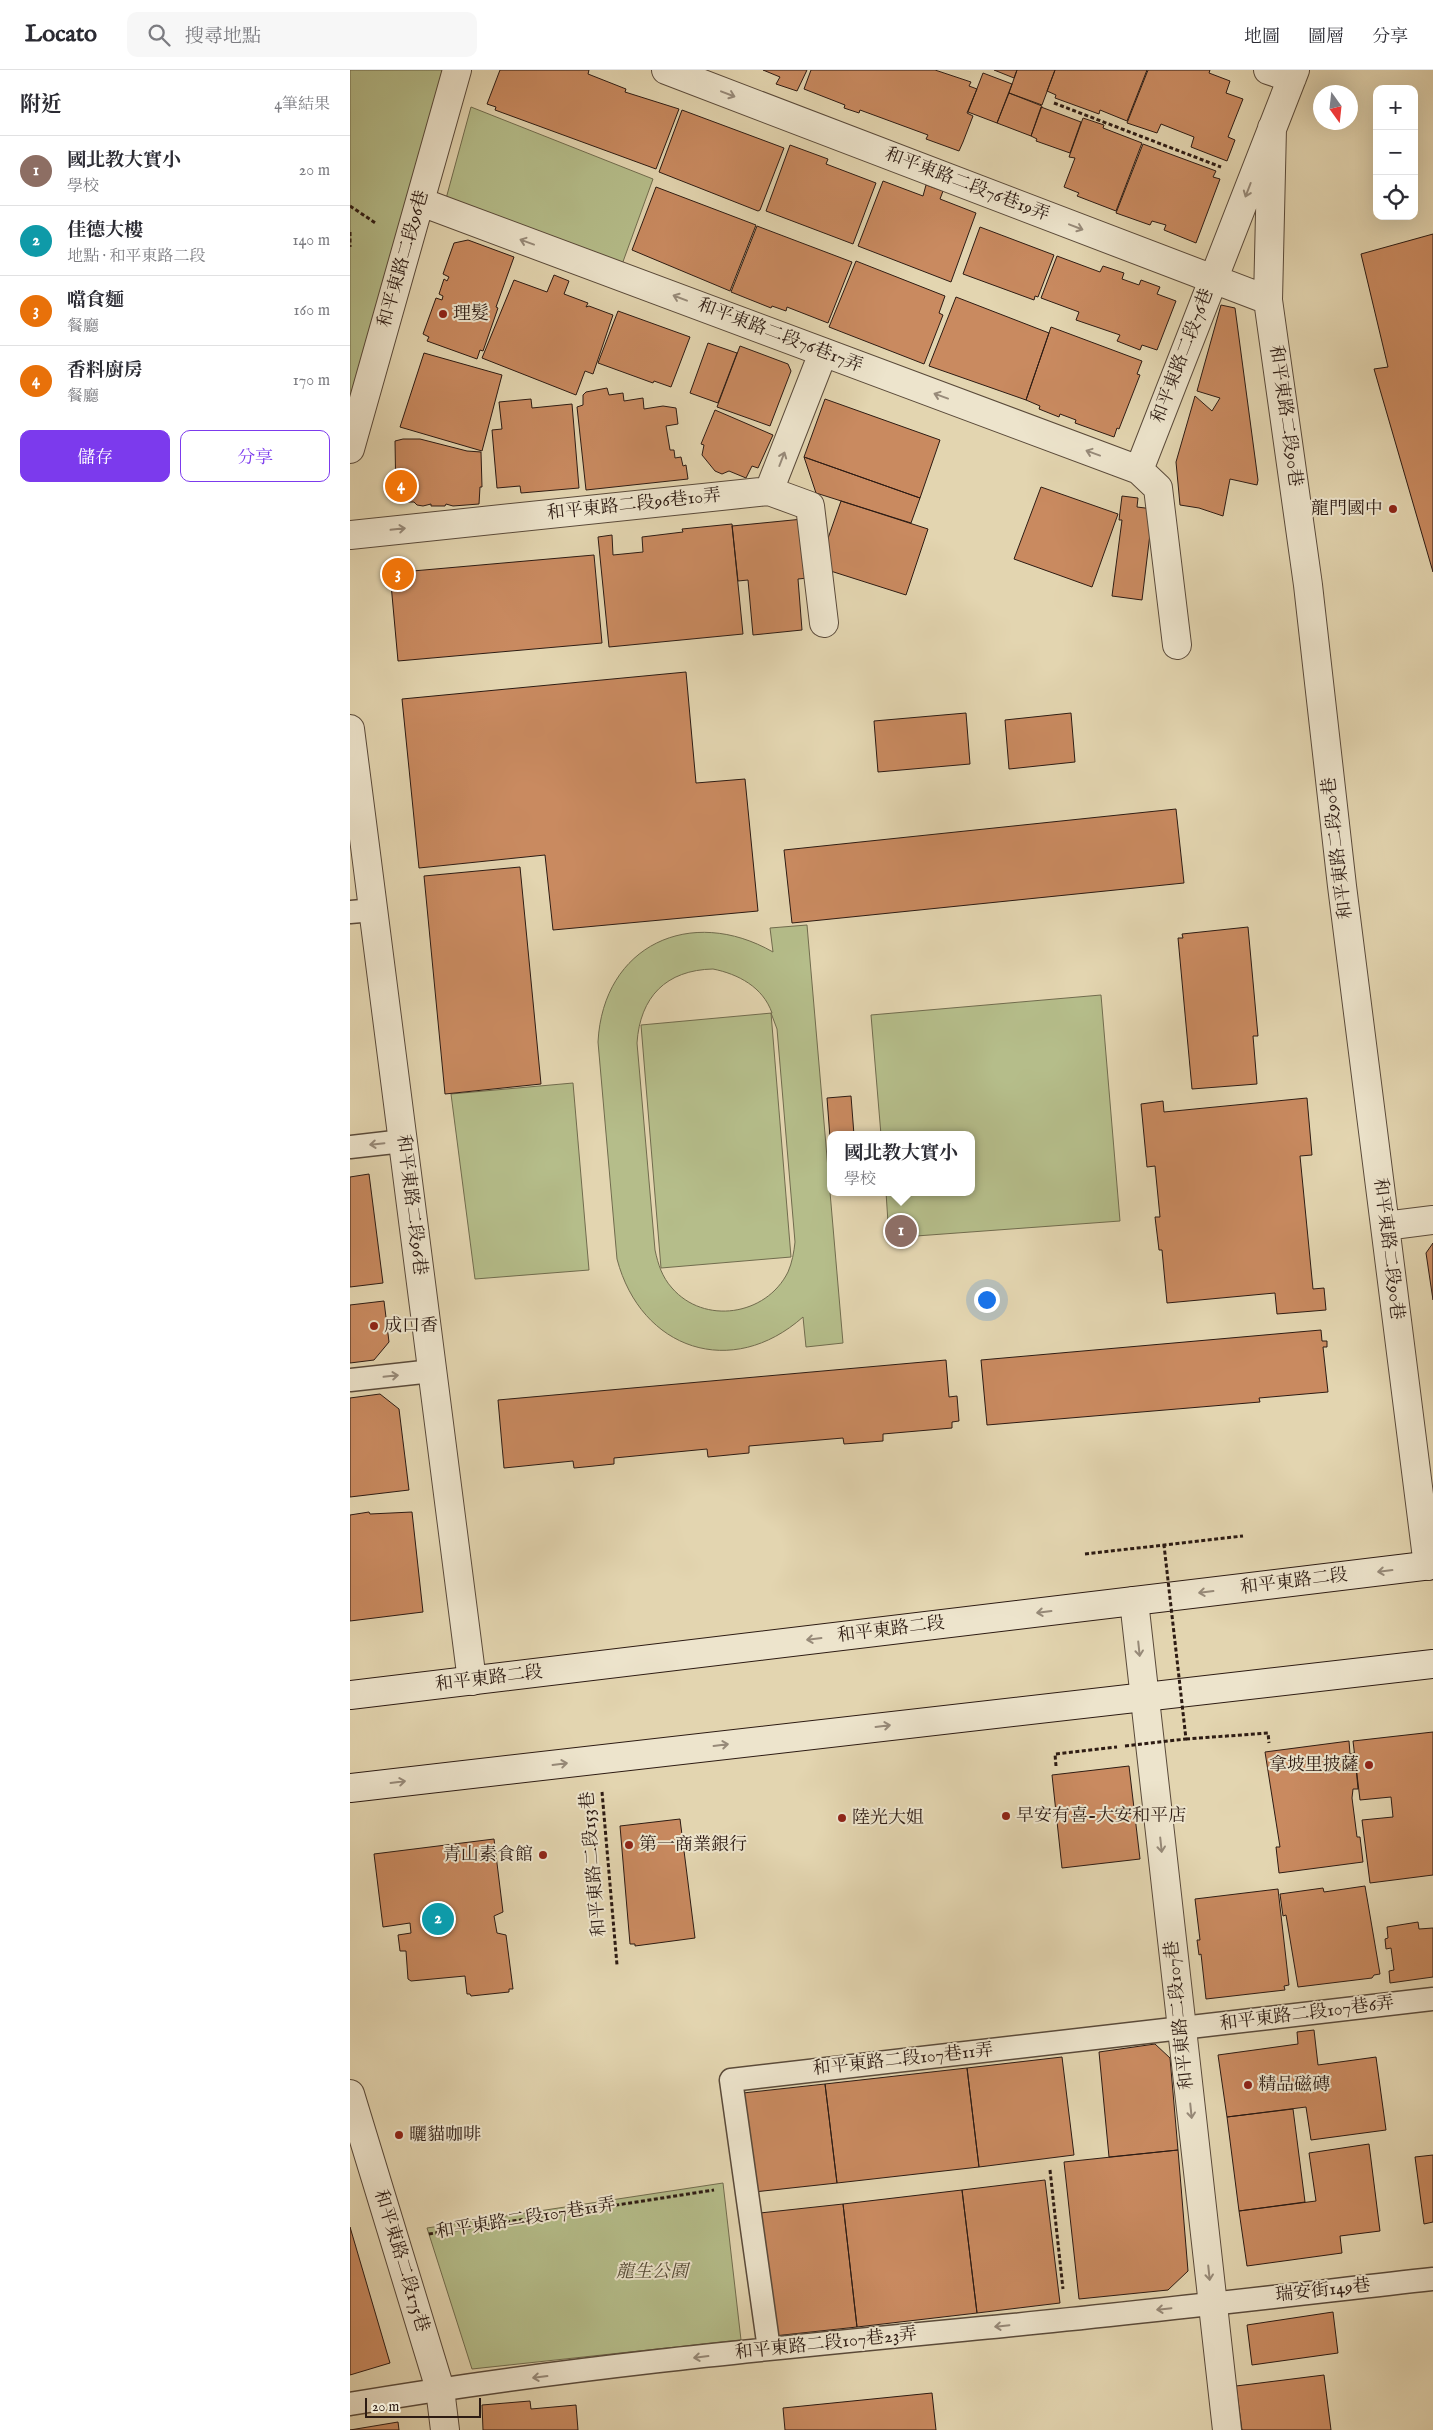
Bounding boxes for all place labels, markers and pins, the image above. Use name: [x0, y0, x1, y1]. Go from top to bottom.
place label: 理髮: [453, 303, 489, 326]
marker: 理髮: [437, 308, 449, 320]
pin: 4: [385, 467, 417, 505]
place label: 龍門國中: [1311, 498, 1383, 521]
marker: 龍門國中: [1387, 503, 1399, 515]
pin: 3: [382, 555, 414, 593]
pin: 1: [885, 1212, 917, 1250]
place label: 成口香: [384, 1315, 438, 1338]
marker: 成口香: [368, 1320, 380, 1332]
place label: 拿坡里披薩: [1269, 1754, 1359, 1777]
marker: 拿坡里披薩: [1363, 1759, 1375, 1771]
place label: 早安有喜-大安和平店: [1016, 1805, 1186, 1828]
place label: 陸光大姐: [852, 1807, 924, 1830]
marker: 早安有喜-大安和平店: [1000, 1810, 1012, 1822]
marker: 陸光大姐: [836, 1812, 848, 1824]
place label: 第一商業銀行: [639, 1834, 747, 1857]
marker: 第一商業銀行: [623, 1839, 635, 1851]
place label: 青山素食館: [443, 1844, 533, 1867]
marker: 青山素食館: [537, 1849, 549, 1861]
pin: 2: [422, 1900, 454, 1938]
place label: 精品磁磚: [1258, 2074, 1330, 2097]
marker: 精品磁磚: [1242, 2079, 1254, 2091]
place label: 曬貓咖啡: [409, 2124, 481, 2147]
marker: 曬貓咖啡: [393, 2129, 405, 2141]

